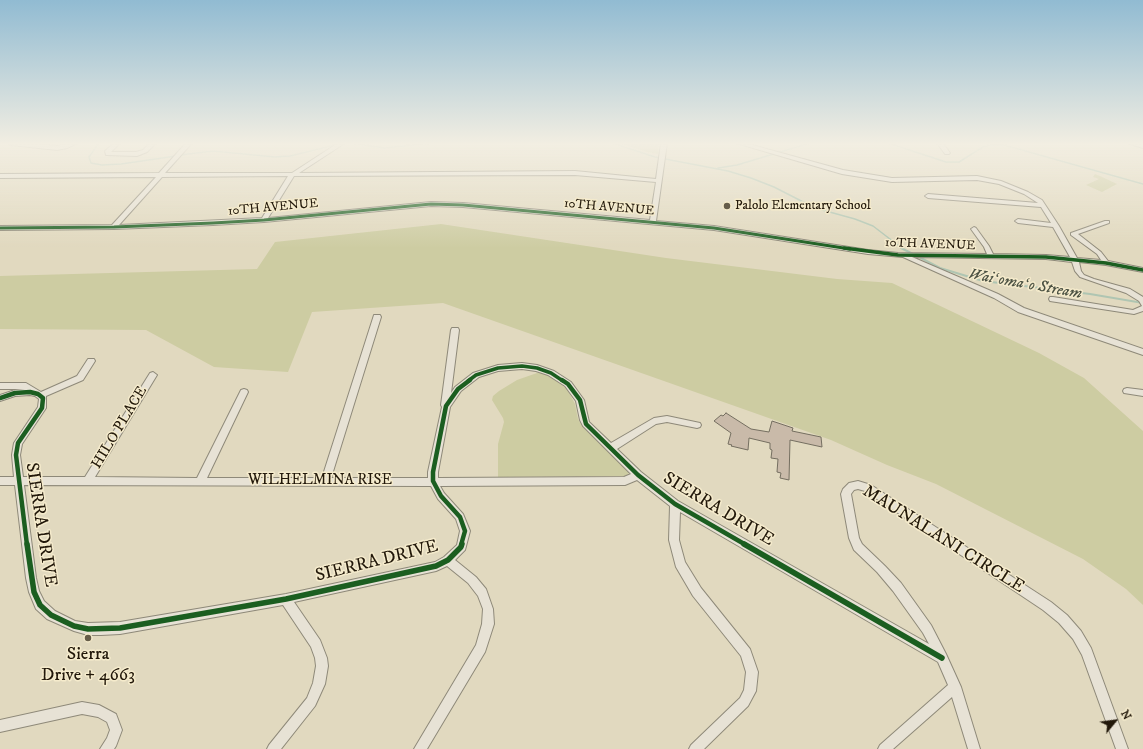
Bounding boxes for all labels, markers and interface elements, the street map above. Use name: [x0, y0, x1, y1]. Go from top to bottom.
street label: 10TH AVENUE: [227, 196, 319, 220]
street label: 10TH AVENUE: [563, 196, 655, 220]
place label: Palolo Elementary School: [735, 198, 871, 214]
marker: Palolo Elementary School: [722, 201, 732, 211]
street label: 10TH AVENUE: [884, 236, 976, 254]
water label: Waiʻomaʻo Stream: [967, 266, 1083, 304]
street label: HILO PLACE: [88, 383, 152, 473]
street label: SIERRA DRIVE: [20, 461, 60, 589]
street label: SIERRA DRIVE: [659, 468, 777, 552]
street label: WILHELMINA RISE: [248, 472, 392, 490]
street label: MAUNALANI CIRCLE: [858, 481, 1028, 599]
street label: SIERRA DRIVE: [313, 536, 441, 588]
marker: Sierra Drive + 4663: [83, 633, 93, 643]
place label: Sierra Drive + 4663: [41, 644, 135, 686]
north arrow: [1095, 701, 1135, 741]
text: N: [1117, 708, 1134, 723]

